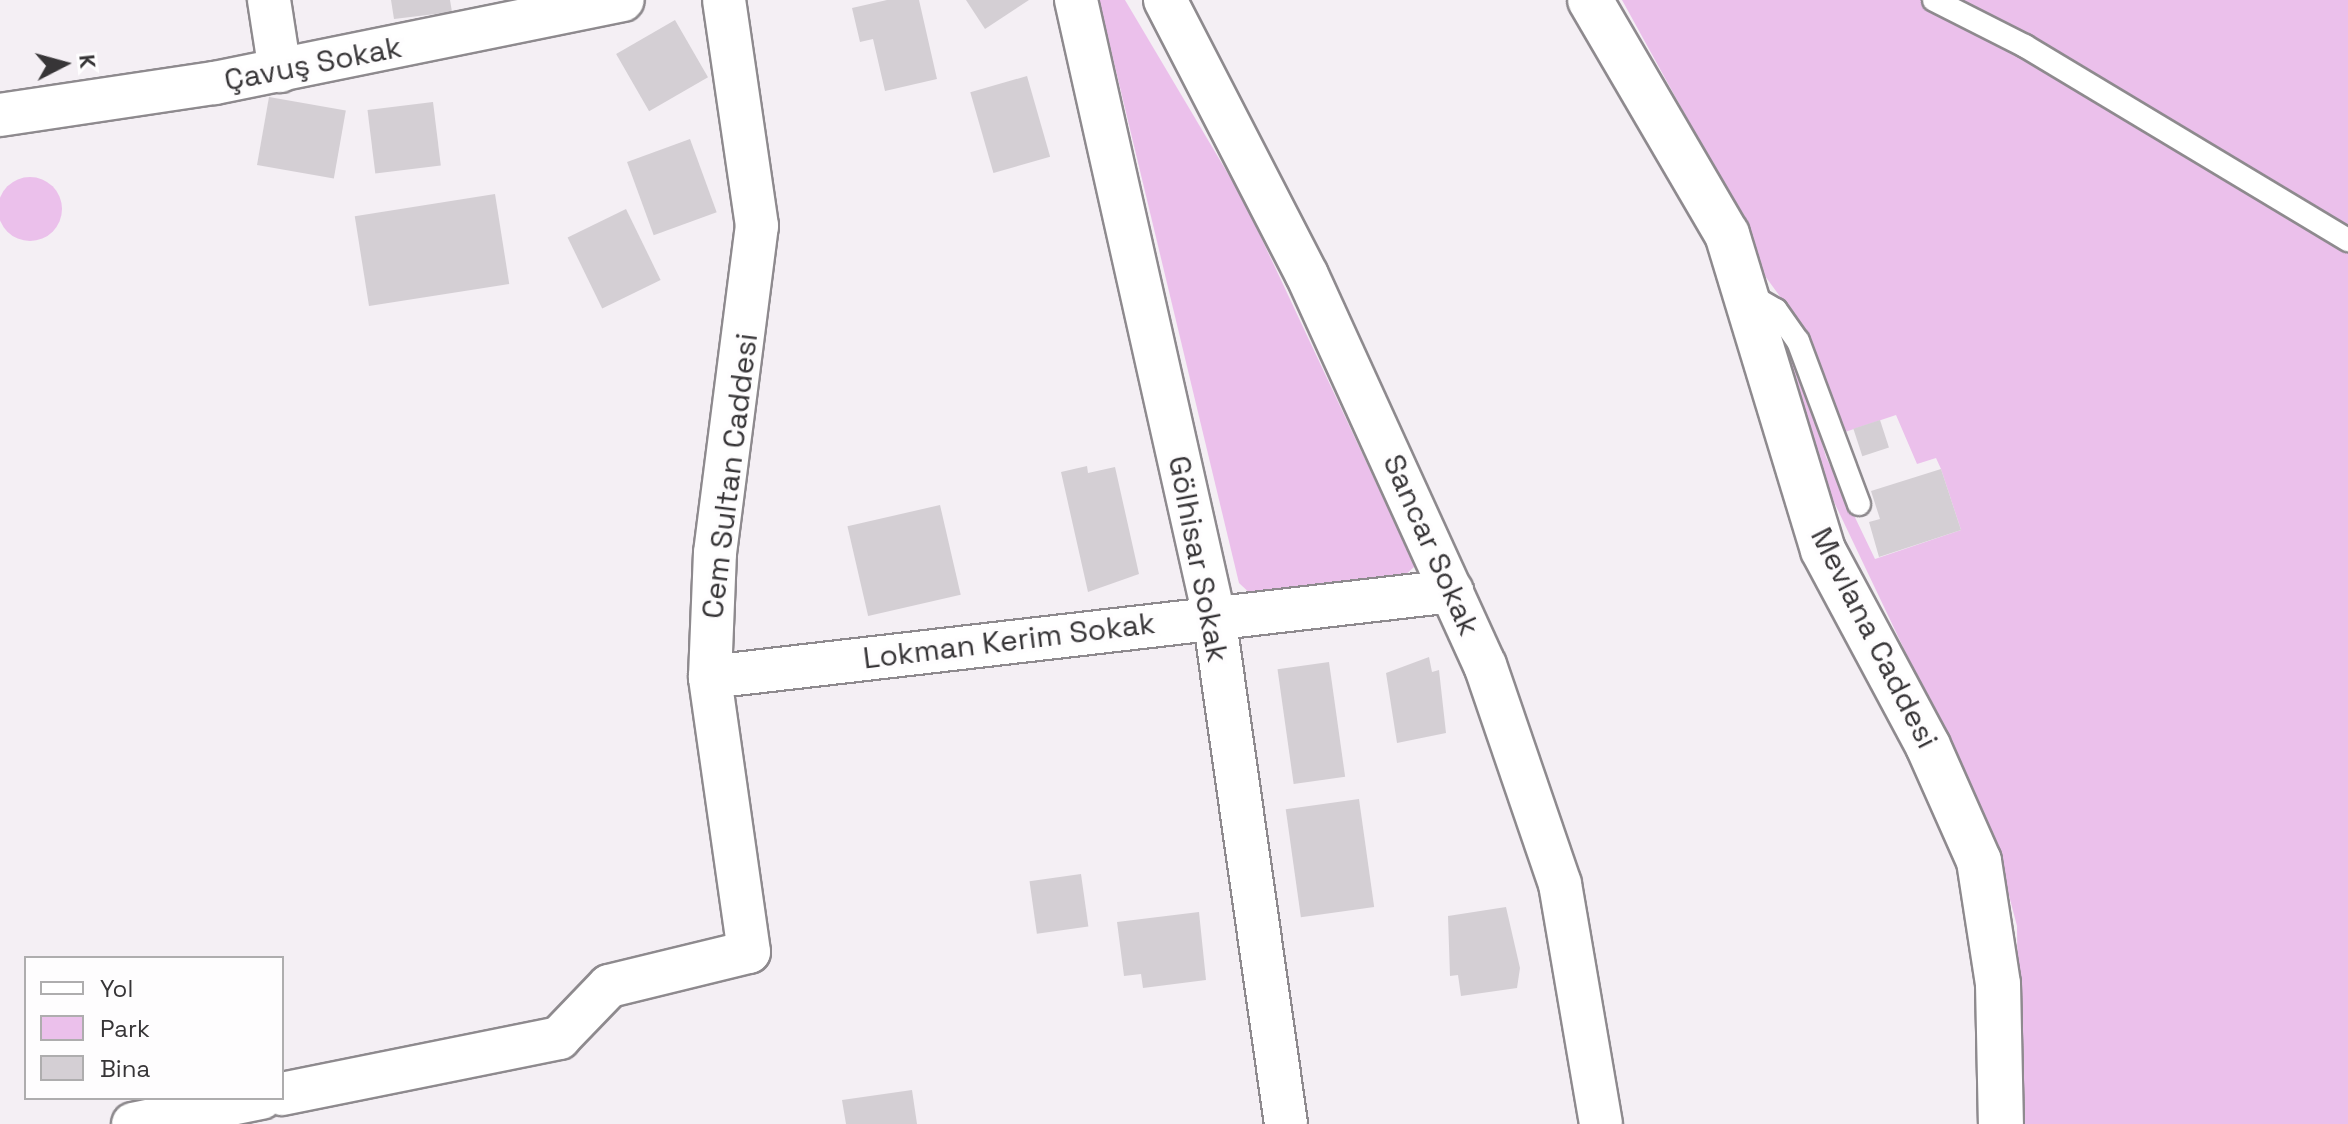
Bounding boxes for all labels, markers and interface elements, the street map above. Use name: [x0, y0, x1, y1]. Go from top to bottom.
north arrow: [24, 24, 104, 104]
street label: Çavuş Sokak: [221, 29, 405, 99]
text: K: [73, 53, 103, 70]
street label: Cem Sultan Caddesi: [695, 331, 765, 621]
street label: Sancar Sokak: [1375, 449, 1487, 641]
street label: Gölhisar Sokak: [1160, 453, 1236, 665]
street label: Mevlana Caddesi: [1803, 522, 1945, 754]
street label: Lokman Kerim Sokak: [861, 605, 1157, 677]
legend: [24, 956, 284, 1100]
text: Yol: [100, 973, 133, 1004]
text: Park: [100, 1013, 150, 1044]
text: Bina: [100, 1053, 150, 1084]

